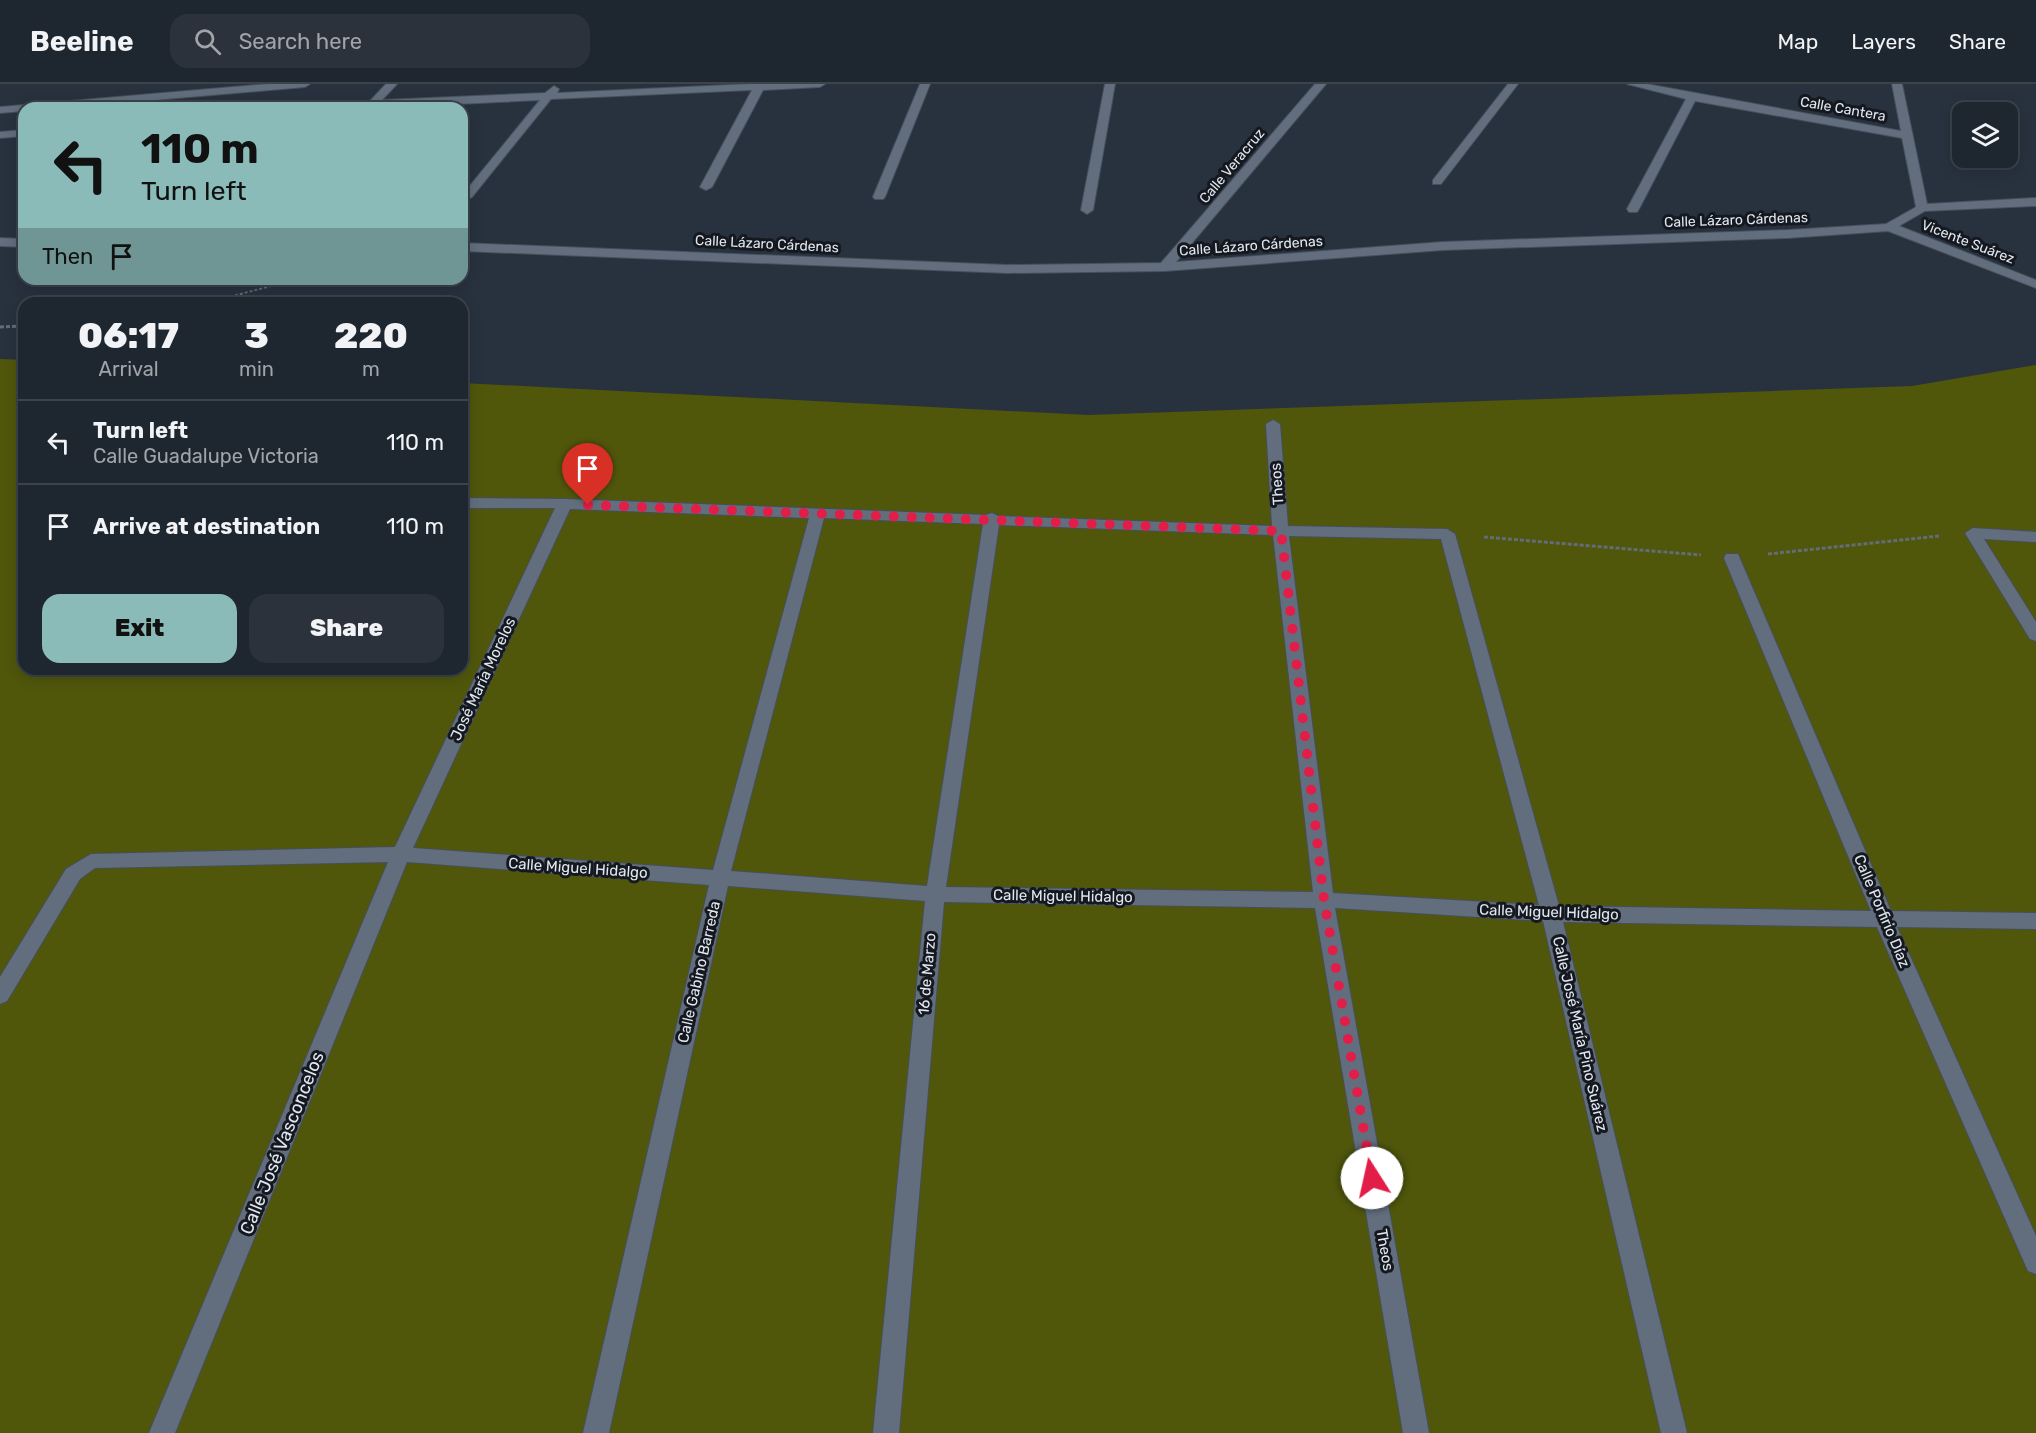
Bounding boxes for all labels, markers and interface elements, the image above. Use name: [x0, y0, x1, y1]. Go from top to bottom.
search box: [170, 14, 590, 68]
text: Beeline: [30, 25, 134, 58]
icon: search: [191, 25, 224, 58]
text: Search here: [239, 28, 362, 55]
text: Map: [1777, 29, 1818, 54]
text: Layers: [1851, 29, 1916, 54]
text: Share: [1949, 29, 2006, 54]
street label: Calle Cantera: [1799, 93, 1887, 125]
map controls: [1952, 102, 2018, 168]
button: layers: [1952, 102, 2018, 168]
text: 110 m: [141, 124, 259, 174]
street label: Calle Veracruz: [1196, 125, 1268, 207]
icon: left: [42, 126, 120, 204]
text: Turn left: [141, 175, 246, 207]
street label: Calle Lázaro Cárdenas: [1664, 209, 1808, 231]
street label: Vicente Suárez: [1919, 216, 2017, 268]
street label: Calle Lázaro Cárdenas: [695, 232, 839, 256]
street label: Calle Lázaro Cárdenas: [1179, 232, 1323, 260]
icon: arrive: [105, 240, 138, 273]
text: Then: [42, 243, 93, 270]
text: 06:17: [78, 314, 179, 357]
text: 3: [244, 314, 269, 357]
text: 220: [334, 314, 408, 357]
text: Arrival: [99, 357, 159, 381]
text: min: [239, 357, 274, 381]
text: m: [362, 357, 380, 381]
text: Turn left: [93, 417, 188, 444]
icon: left: [42, 426, 75, 459]
text: 110 m: [386, 429, 444, 456]
pin: [562, 443, 613, 505]
text: Calle Guadalupe Victoria: [93, 444, 319, 468]
icon: arrive: [571, 452, 604, 485]
street label: Theos: [1267, 462, 1287, 506]
icon: arrive: [42, 510, 75, 543]
text: Arrive at destination: [93, 513, 320, 540]
text: 110 m: [386, 513, 444, 540]
button: Exit: [42, 594, 237, 663]
button: Share: [249, 594, 444, 663]
street label: José María Morelos: [447, 614, 520, 743]
street label: Calle Porfirio Díaz: [1850, 852, 1914, 971]
street label: Calle Miguel Hidalgo: [508, 854, 648, 882]
street label: Calle Miguel Hidalgo: [993, 886, 1133, 906]
street label: Calle Gabino Barreda: [674, 899, 724, 1045]
street label: Calle Miguel Hidalgo: [1479, 901, 1619, 923]
street label: 16 de Marzo: [914, 932, 940, 1016]
street label: Calle José María Pino Suárez: [1549, 935, 1611, 1134]
street label: Calle José Vasconcelos: [235, 1048, 329, 1238]
position arrow: [1340, 1146, 1404, 1210]
street label: Theos: [1372, 1228, 1398, 1273]

